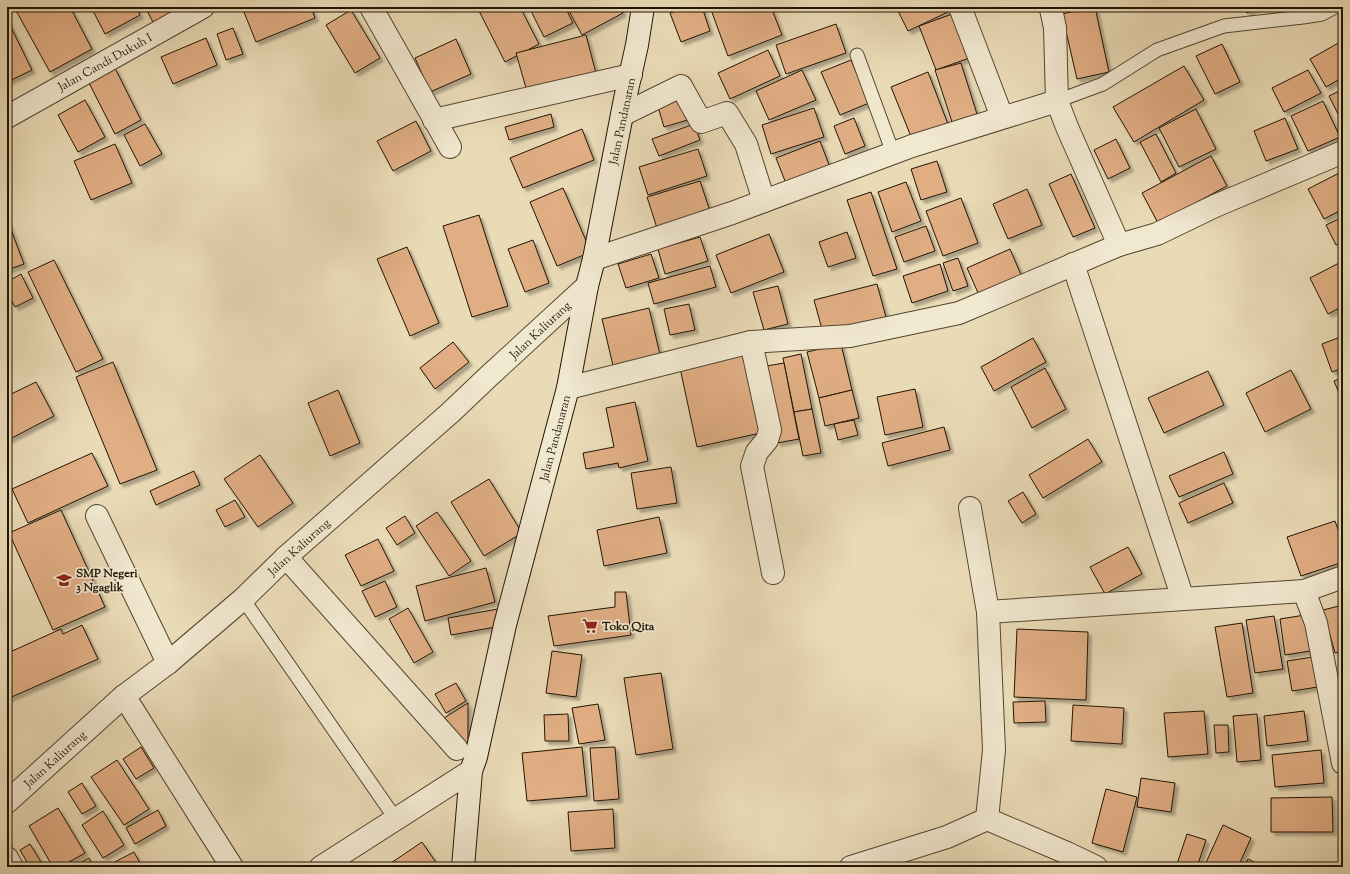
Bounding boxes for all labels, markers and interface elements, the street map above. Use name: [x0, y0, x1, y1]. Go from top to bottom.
street label: Jalan Candi Dukuh I: [54, 29, 156, 97]
street label: Jalan Pandanaran: [605, 76, 641, 167]
street label: Jalan Kaliurang: [505, 297, 576, 365]
street label: Jalan Pandanaran: [536, 393, 576, 484]
street label: Jalan Kaliurang: [264, 515, 335, 581]
place label: SMP Negeri 3 Ngaglik: [76, 565, 138, 597]
school or university icon: SMP Negeri 3 Ngaglik: [55, 571, 73, 589]
supermarket icon: Toko Qita: [581, 617, 599, 635]
place label: Toko Qita: [601, 618, 655, 636]
street label: Jalan Kaliurang: [20, 727, 91, 793]

